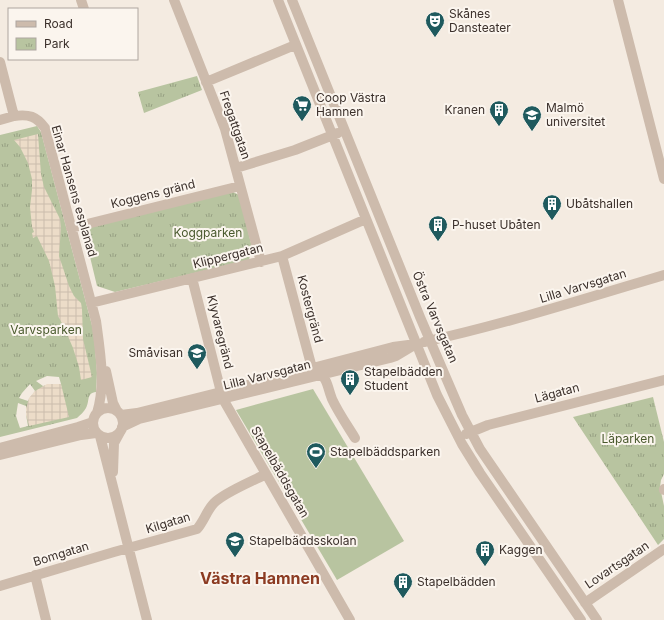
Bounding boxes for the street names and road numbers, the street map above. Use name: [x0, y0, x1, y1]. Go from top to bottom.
street label: Fregattgatan: [217, 89, 254, 161]
street label: Einar Hansens esplanad: [48, 123, 100, 258]
street label: Koggens gränd: [109, 176, 197, 211]
street label: Klippergatan: [191, 240, 265, 271]
street label: Lilla Varvsgatan: [538, 265, 628, 306]
street label: Östra Varvsgatan: [409, 269, 462, 365]
street label: Kostergränd: [294, 273, 327, 344]
street label: Klyvaregränd: [204, 293, 237, 370]
street label: Lilla Varvsgatan: [222, 356, 312, 393]
street label: Lägatan: [533, 379, 581, 406]
street label: Stapelbäddsgatan: [248, 423, 313, 520]
street label: Kilgatan: [144, 509, 192, 536]
street label: Bomgatan: [31, 538, 91, 569]
street label: Lovartsgatan: [582, 538, 652, 591]

